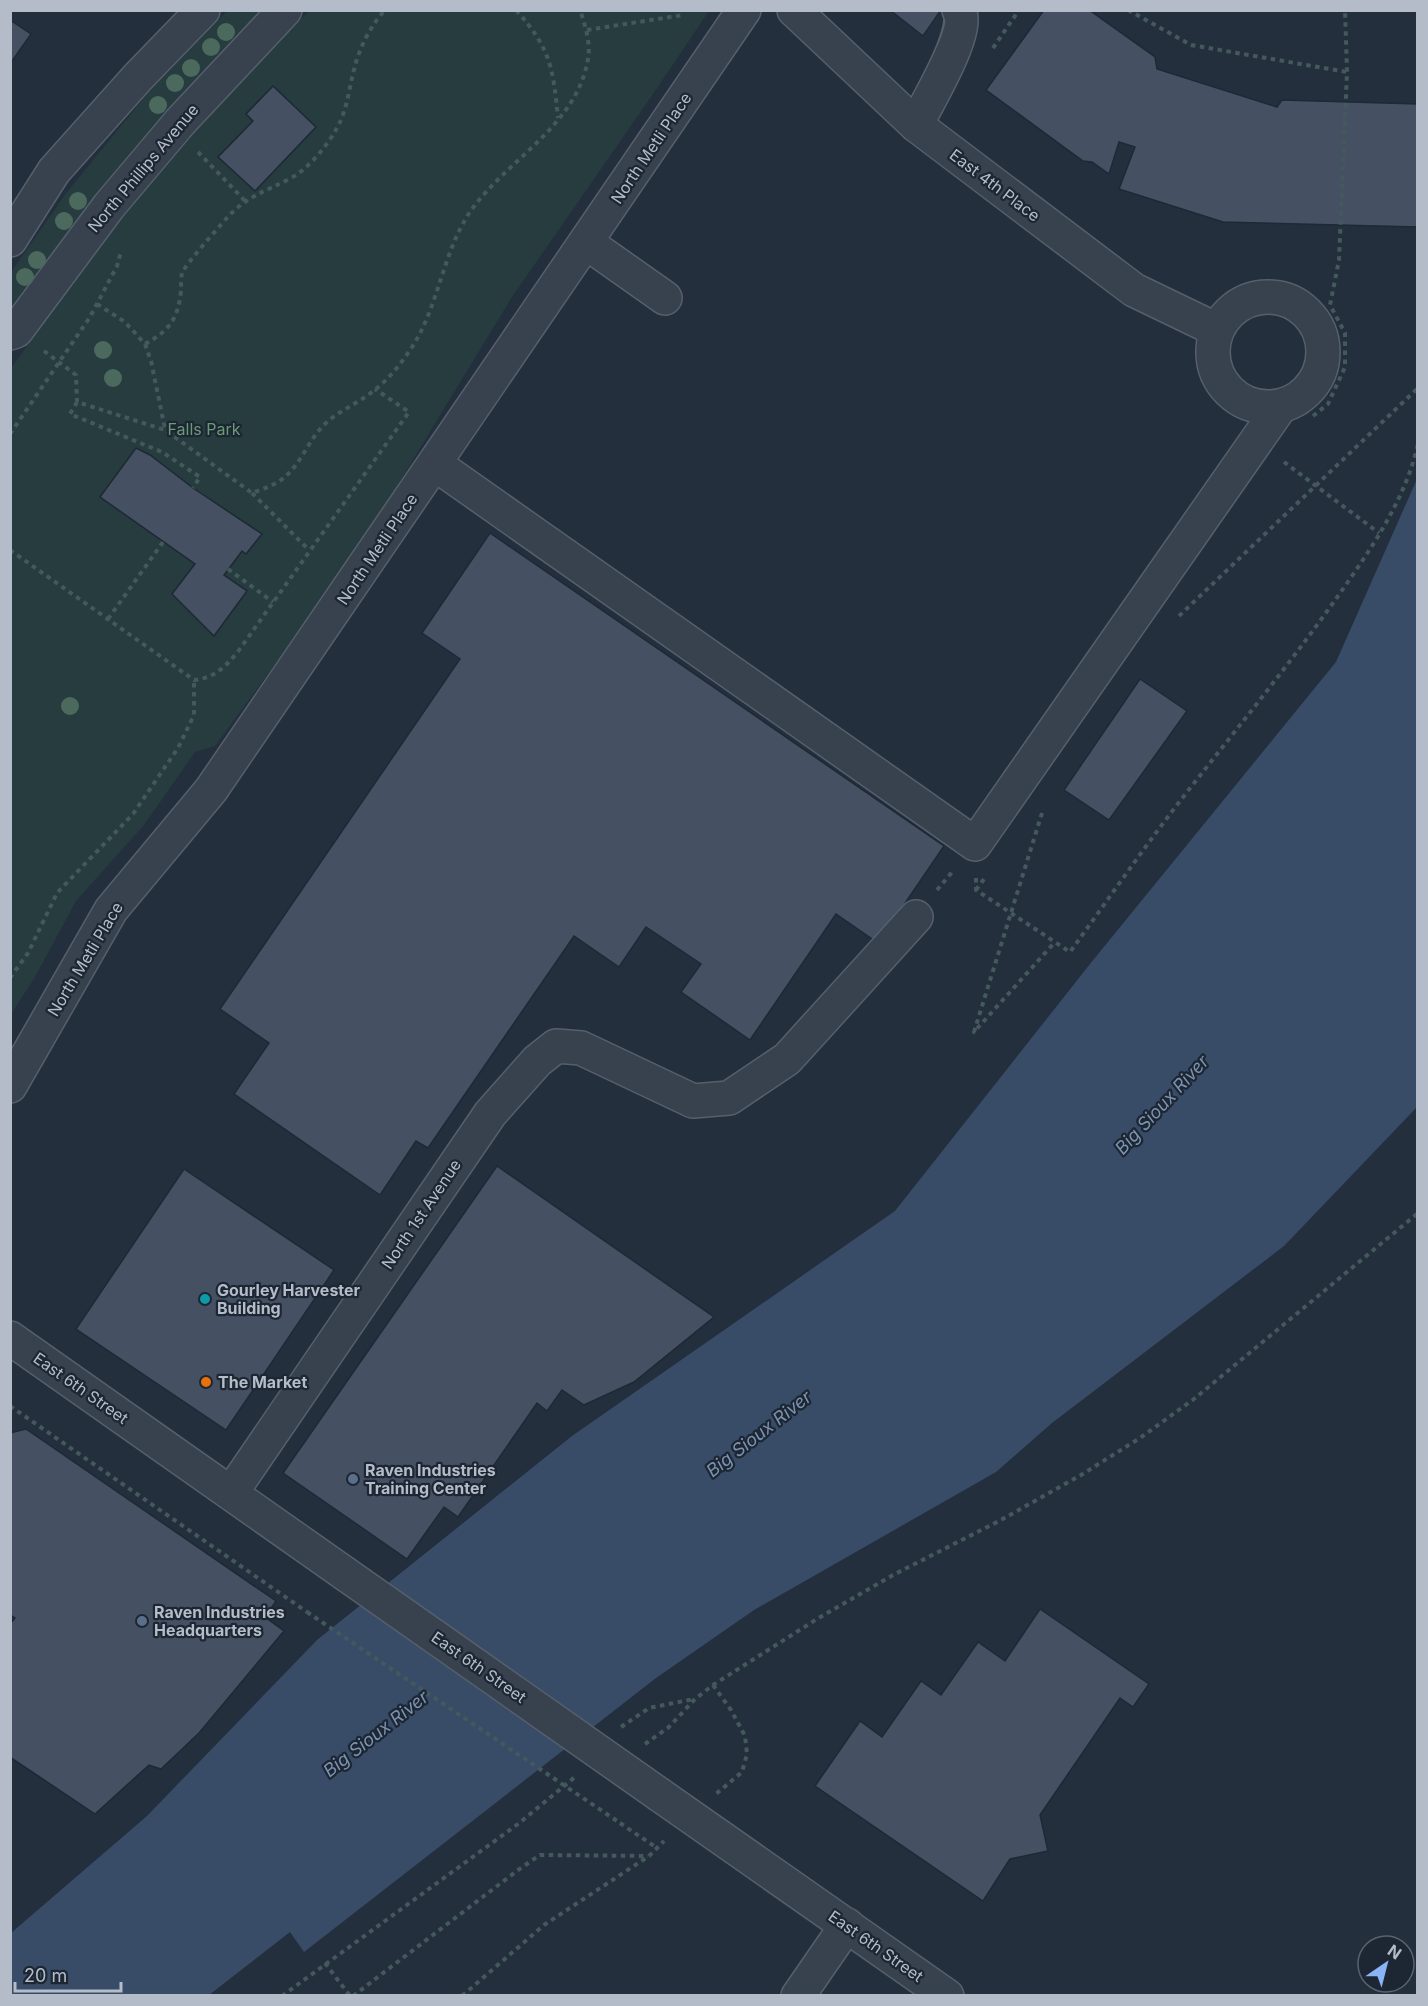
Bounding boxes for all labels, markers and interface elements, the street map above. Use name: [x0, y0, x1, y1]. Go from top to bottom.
street label: North Metli Place: [606, 89, 696, 207]
street label: North Phillips Avenue: [84, 100, 202, 236]
street label: East 4th Place: [946, 145, 1044, 225]
park label: Falls Park: [168, 419, 241, 439]
street label: North Metli Place: [332, 490, 422, 608]
street label: North Metli Place: [43, 898, 127, 1020]
water label: Big Sioux River: [1111, 1050, 1214, 1158]
street label: North 1st Avenue: [377, 1155, 465, 1273]
place label: Gourley Harvester Building: [217, 1280, 361, 1318]
marker: Gourley Harvester Building: [198, 1292, 212, 1306]
street label: East 6th Street: [30, 1348, 132, 1428]
place label: The Market: [218, 1372, 307, 1392]
marker: The Market: [199, 1375, 213, 1389]
water label: Big Sioux River: [702, 1385, 816, 1481]
place label: Raven Industries Training Center: [365, 1460, 496, 1498]
marker: Raven Industries Training Center: [346, 1472, 360, 1486]
place label: Raven Industries Headquarters: [154, 1602, 285, 1640]
marker: Raven Industries Headquarters: [135, 1614, 149, 1628]
street label: East 6th Street: [428, 1627, 530, 1707]
water label: Big Sioux River: [319, 1685, 433, 1781]
street label: East 6th Street: [825, 1906, 927, 1986]
north arrow: [1356, 1934, 1416, 1994]
text: N: [1384, 1940, 1405, 1963]
scale bar: [15, 1955, 122, 1993]
text: 20 m: [24, 1965, 67, 1986]

